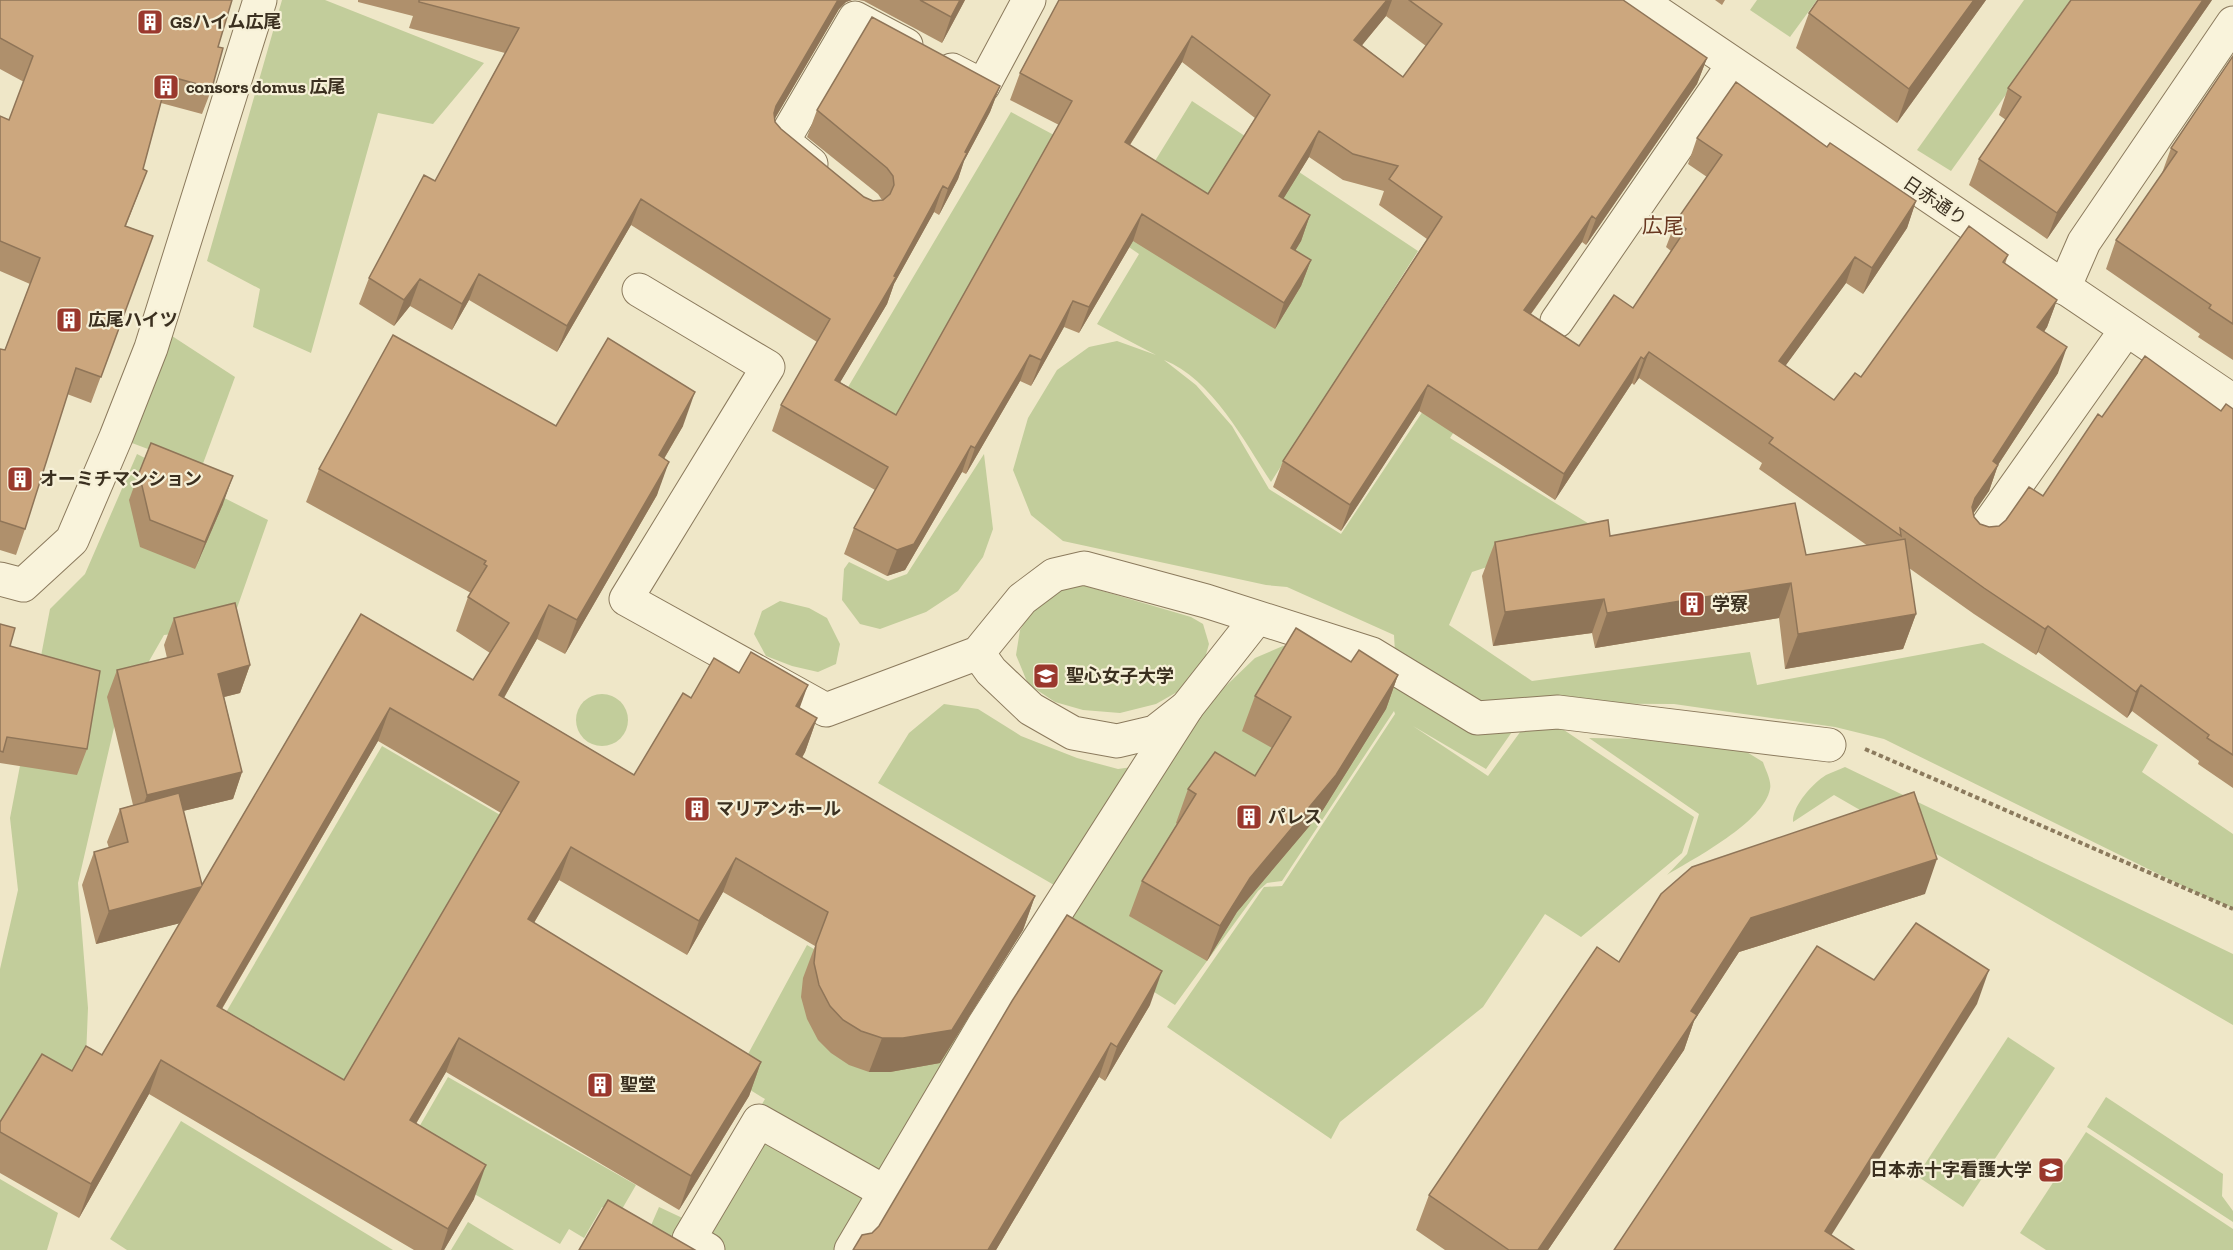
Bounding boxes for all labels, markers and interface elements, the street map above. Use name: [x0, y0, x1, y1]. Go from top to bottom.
building icon: GSハイム広尾: [135, 7, 165, 37]
place label: GSハイム広尾: [170, 11, 282, 33]
building icon: consors domus 広尾: [151, 72, 181, 102]
place label: consors domus 広尾: [186, 76, 345, 98]
street label: 日赤通り: [1899, 172, 1971, 230]
district label: 広尾: [1642, 213, 1684, 238]
building icon: 広尾ハイツ: [54, 305, 84, 335]
place label: 広尾ハイツ: [88, 309, 178, 331]
building icon: オーミチマンション: [5, 464, 35, 494]
place label: オーミチマンション: [40, 468, 202, 490]
building icon: 学寮: [1677, 589, 1707, 619]
place label: 学寮: [1712, 593, 1748, 615]
school or university icon: 聖心女子大学: [1031, 661, 1061, 691]
place label: 聖心女子大学: [1066, 665, 1174, 687]
building icon: マリアンホール: [682, 794, 712, 824]
place label: マリアンホール: [716, 798, 841, 820]
building icon: パレス: [1234, 802, 1264, 832]
place label: パレス: [1268, 806, 1322, 828]
building icon: 聖堂: [585, 1070, 615, 1100]
place label: 聖堂: [620, 1074, 656, 1096]
school or university icon: 日本赤十字看護大学: [2036, 1155, 2066, 1185]
place label: 日本赤十字看護大学: [1870, 1159, 2032, 1181]

